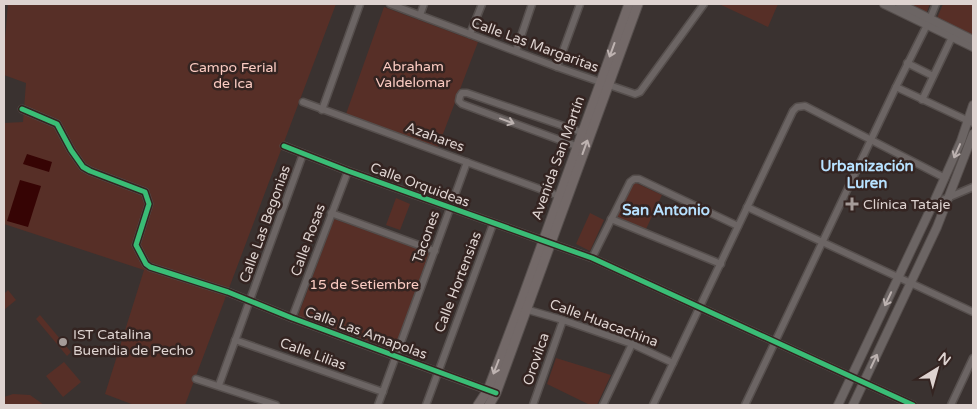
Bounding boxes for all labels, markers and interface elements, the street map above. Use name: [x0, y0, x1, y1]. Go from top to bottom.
street label: Calle Las Margaritas: [469, 14, 601, 76]
one-way arrow: [607, 41, 616, 57]
park label: Abraham Valdelomar: [375, 58, 451, 91]
park label: Campo Ferial de Ica: [189, 59, 277, 92]
street label: Avenida San Martín: [528, 94, 588, 222]
one-way arrow: [499, 117, 515, 126]
street label: Azahares: [403, 118, 467, 156]
one-way arrow: [581, 139, 590, 155]
one-way arrow: [951, 143, 961, 158]
district label: Urbanización Luren: [820, 157, 914, 192]
street label: Calle Orquideas: [368, 159, 472, 211]
street label: Calle Las Begonias: [236, 163, 294, 285]
place label: Clínica Tataje: [863, 196, 951, 213]
marker: Clínica Tataje: [845, 197, 859, 211]
street label: Calle Rosas: [287, 201, 329, 279]
district label: San Antonio: [622, 201, 710, 219]
street label: Tacones: [409, 208, 443, 265]
street label: Calle Hortensias: [431, 229, 485, 335]
park label: 15 de Setiembre: [309, 276, 419, 293]
one-way arrow: [883, 291, 893, 306]
street label: Calle Huacachina: [547, 295, 661, 351]
street label: Calle Las Amapolas: [303, 303, 430, 363]
place label: IST Catalina Buendia de Pecho: [73, 326, 193, 359]
street label: Orovilca: [519, 330, 553, 388]
street label: Calle Lilias: [278, 334, 349, 374]
marker: IST Catalina Buendia de Pecho: [57, 336, 69, 348]
north arrow: [912, 344, 962, 394]
text: N: [935, 349, 954, 369]
one-way arrow: [869, 354, 879, 369]
one-way arrow: [491, 358, 500, 374]

